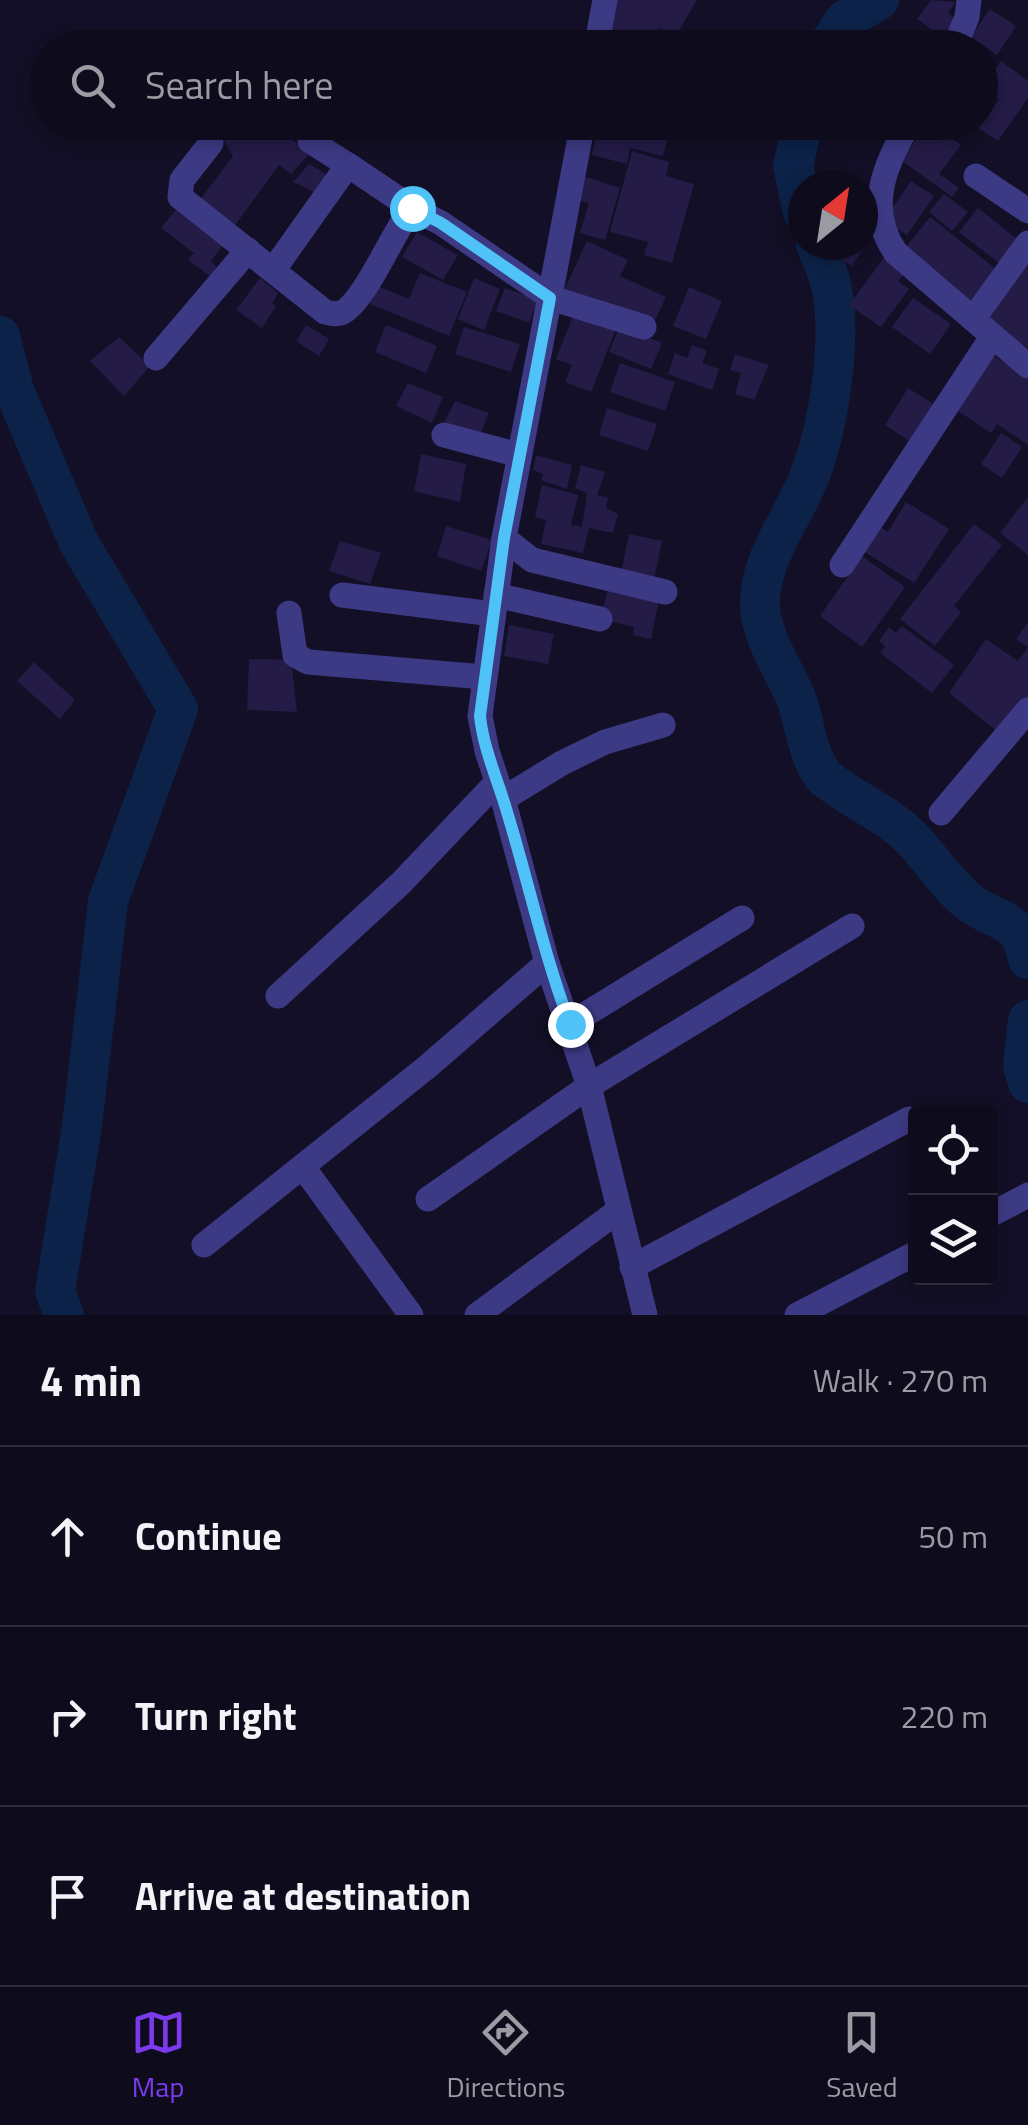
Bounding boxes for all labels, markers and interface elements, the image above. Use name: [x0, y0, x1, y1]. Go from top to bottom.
search box: [30, 30, 998, 140]
text: Search here: [145, 56, 333, 114]
icon: search: [65, 58, 120, 113]
north arrow: [788, 170, 878, 260]
route start: [390, 186, 436, 232]
route end: [548, 1002, 594, 1048]
map controls: [908, 1105, 998, 1285]
button: locate: [908, 1105, 998, 1195]
button: layers: [908, 1195, 998, 1285]
text: 4 min: [40, 1348, 142, 1412]
text: Walk · 270 m: [813, 1356, 988, 1404]
text: Continue: [135, 1507, 282, 1565]
icon: ahead: [40, 1509, 95, 1564]
text: 50 m: [918, 1512, 988, 1560]
text: Turn right: [135, 1687, 297, 1745]
icon: right: [40, 1689, 95, 1744]
text: 220 m: [900, 1692, 988, 1740]
text: Arrive at destination: [135, 1867, 471, 1925]
icon: arrive: [40, 1869, 95, 1924]
tab: Map: [131, 2005, 186, 2108]
tab: Directions: [447, 2005, 565, 2108]
tab: Saved: [826, 2005, 897, 2108]

